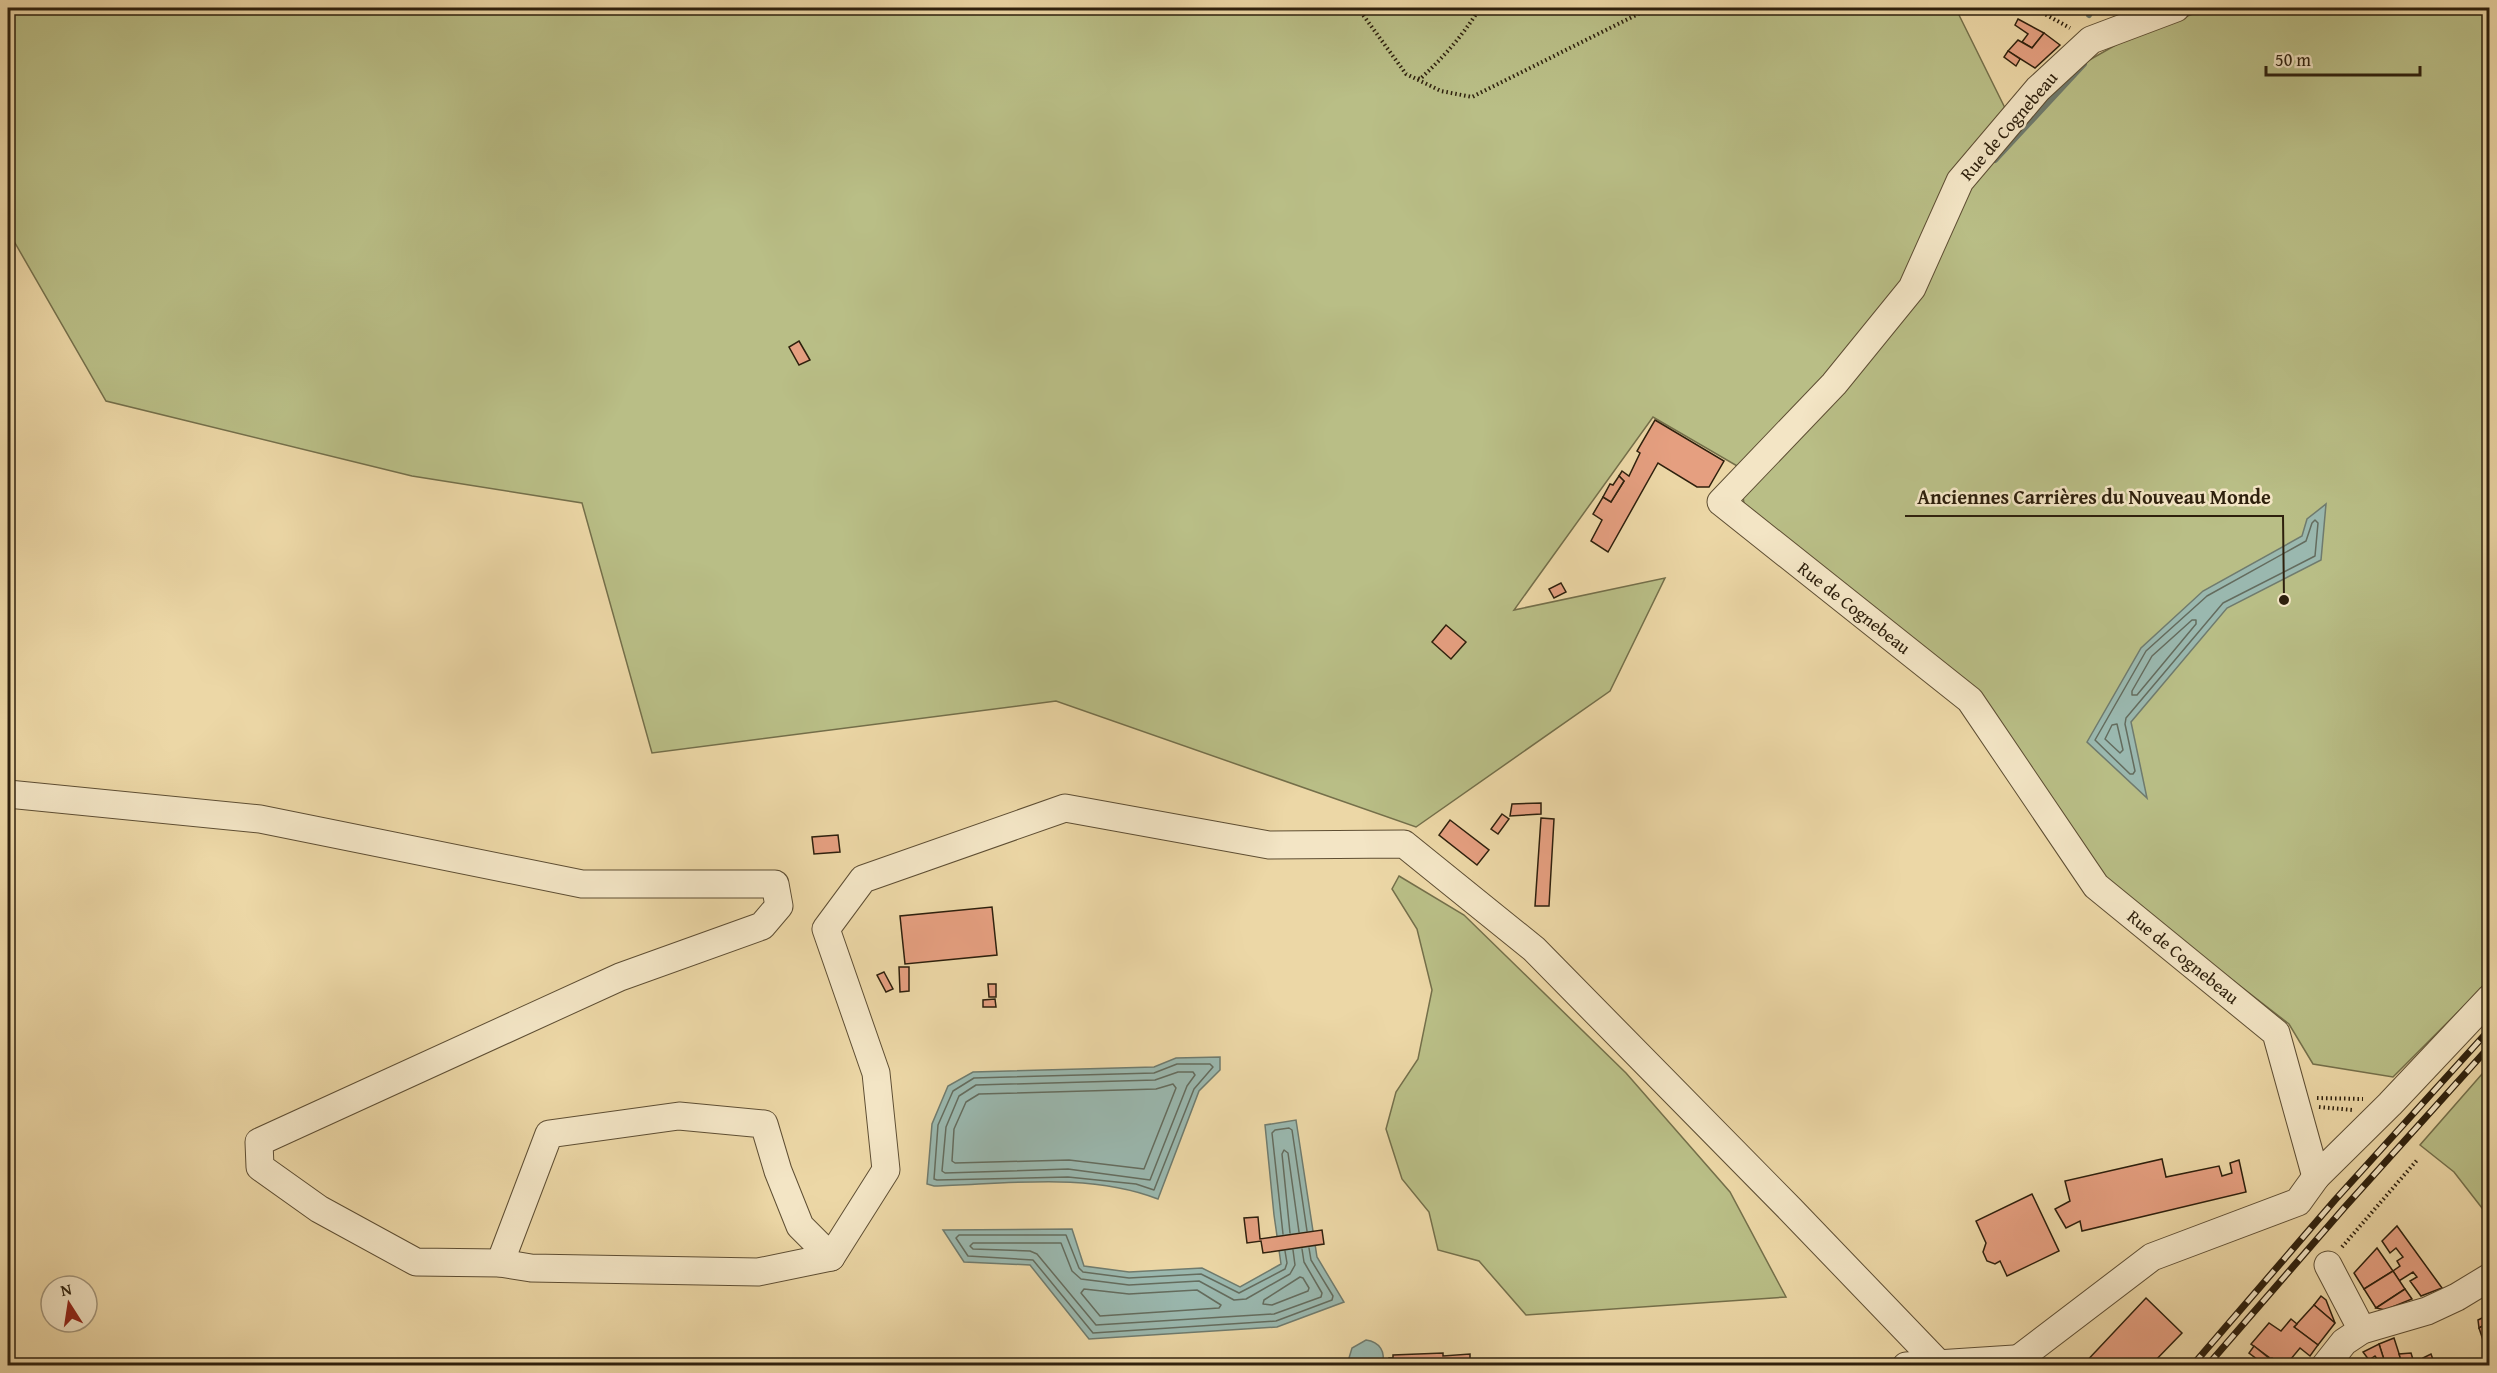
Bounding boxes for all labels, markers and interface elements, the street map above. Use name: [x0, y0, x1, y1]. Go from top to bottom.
scale bar: [2266, 39, 2420, 77]
text: 50 m: [2275, 46, 2311, 73]
street label: Rue de Cognebeau: [1953, 65, 2064, 186]
callout: Anciennes Carrières du Nouveau Monde: [1905, 478, 2283, 516]
text: Anciennes Carrières du Nouveau Monde: [1917, 482, 2271, 511]
street label: Rue de Cognebeau: [1792, 555, 1917, 661]
street label: Rue de Cognebeau: [2122, 903, 2245, 1010]
north arrow: [39, 1274, 99, 1334]
text: N: [58, 1276, 74, 1302]

